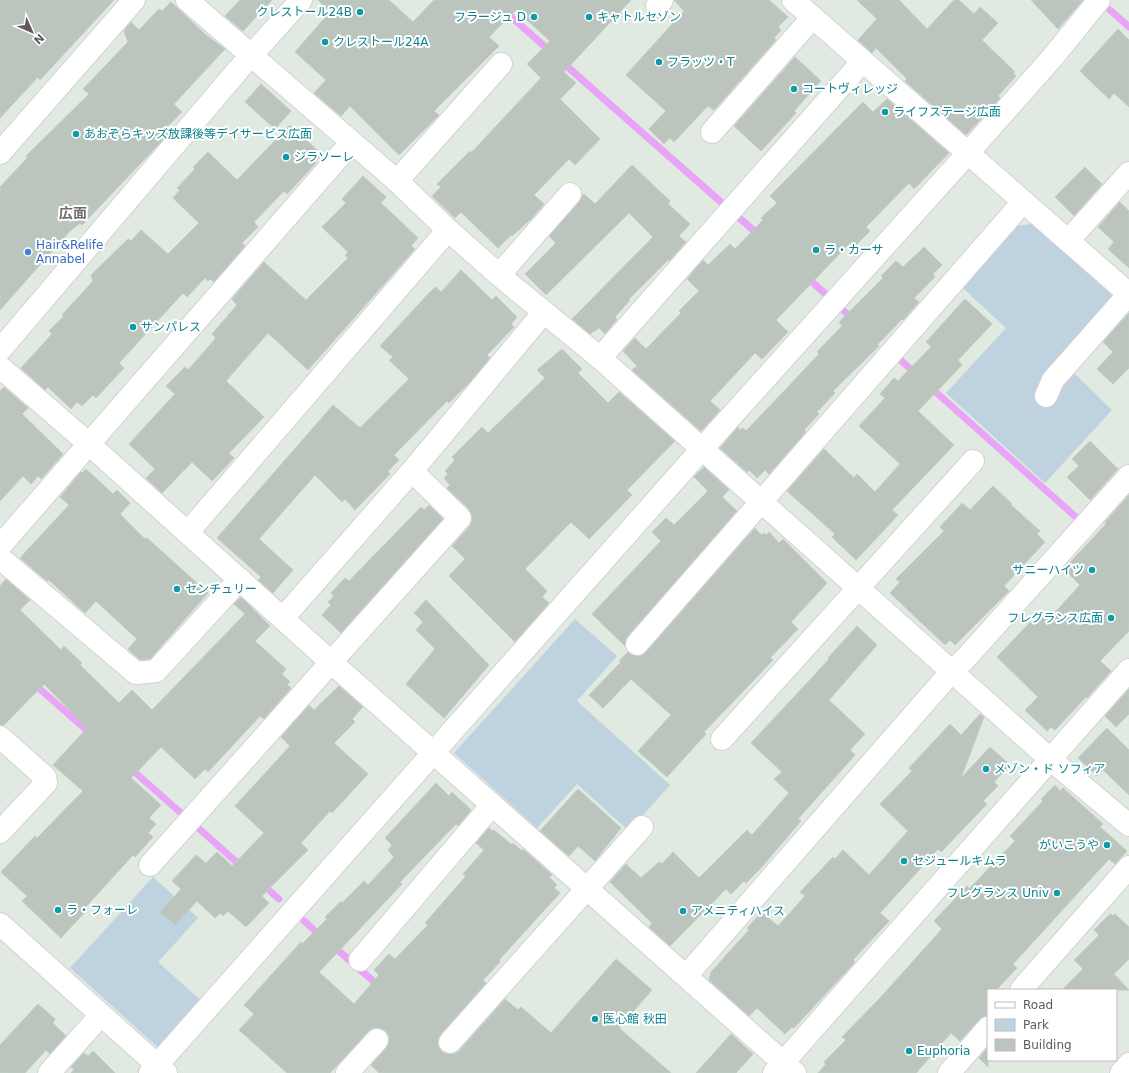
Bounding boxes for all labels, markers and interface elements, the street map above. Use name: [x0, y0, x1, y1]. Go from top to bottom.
place label: クレストール24B: [256, 5, 352, 19]
marker: クレストール24B: [355, 7, 365, 17]
place label: フラージュ D: [454, 10, 526, 24]
place label: キャトルセゾン: [597, 10, 681, 24]
north arrow: [12, 12, 52, 52]
marker: フラージュ D: [529, 12, 539, 22]
marker: キャトルセゾン: [584, 12, 594, 22]
text: N: [31, 31, 47, 47]
place label: クレストール24A: [333, 35, 429, 49]
marker: クレストール24A: [320, 37, 330, 47]
place label: フラッツ・T: [667, 55, 735, 69]
marker: フラッツ・T: [654, 57, 664, 67]
place label: コートヴィレッジ: [802, 82, 898, 96]
marker: コートヴィレッジ: [789, 84, 799, 94]
place label: ライフステージ広面: [893, 105, 1001, 119]
marker: ライフステージ広面: [880, 107, 890, 117]
place label: あおぞらキッズ放課後等デイサービス広面: [84, 127, 312, 141]
marker: あおぞらキッズ放課後等デイサービス広面: [71, 129, 81, 139]
place label: ジラソーレ: [294, 150, 354, 164]
marker: ジラソーレ: [281, 152, 291, 162]
district label: 広面: [59, 205, 87, 221]
place label: Hair&Relife Annabel: [36, 238, 103, 266]
place label: ラ・カーサ: [824, 243, 884, 257]
marker: ラ・カーサ: [811, 245, 821, 255]
marker: Hair&Relife Annabel: [23, 247, 33, 257]
place label: サンパレス: [141, 320, 201, 334]
marker: サンパレス: [128, 322, 138, 332]
place label: サニーハイツ: [1012, 563, 1084, 577]
marker: サニーハイツ: [1087, 565, 1097, 575]
place label: センチュリー: [185, 582, 257, 596]
marker: センチュリー: [172, 584, 182, 594]
place label: フレグランス広面: [1007, 611, 1103, 625]
marker: フレグランス広面: [1106, 613, 1116, 623]
place label: メゾン・ド ソフィア: [994, 762, 1106, 776]
marker: メゾン・ド ソフィア: [981, 764, 991, 774]
place label: がいこうや: [1039, 838, 1099, 852]
marker: がいこうや: [1102, 840, 1112, 850]
place label: セジュールキムラ: [912, 854, 1007, 868]
marker: セジュールキムラ: [899, 856, 909, 866]
place label: フレグランス Univ: [947, 886, 1049, 900]
marker: フレグランス Univ: [1052, 888, 1062, 898]
place label: ラ・フォーレ: [66, 903, 138, 917]
place label: アメニティハイス: [691, 904, 785, 918]
marker: ラ・フォーレ: [53, 905, 63, 915]
marker: アメニティハイス: [678, 906, 688, 916]
legend: [987, 989, 1117, 1061]
text: Road: [1023, 998, 1053, 1012]
place label: 医心館 秋田: [603, 1012, 667, 1026]
marker: 医心館 秋田: [590, 1014, 600, 1024]
text: Park: [1023, 1018, 1049, 1032]
text: Building: [1023, 1038, 1072, 1052]
place label: Euphoria: [917, 1044, 970, 1058]
marker: Euphoria: [904, 1046, 914, 1056]

